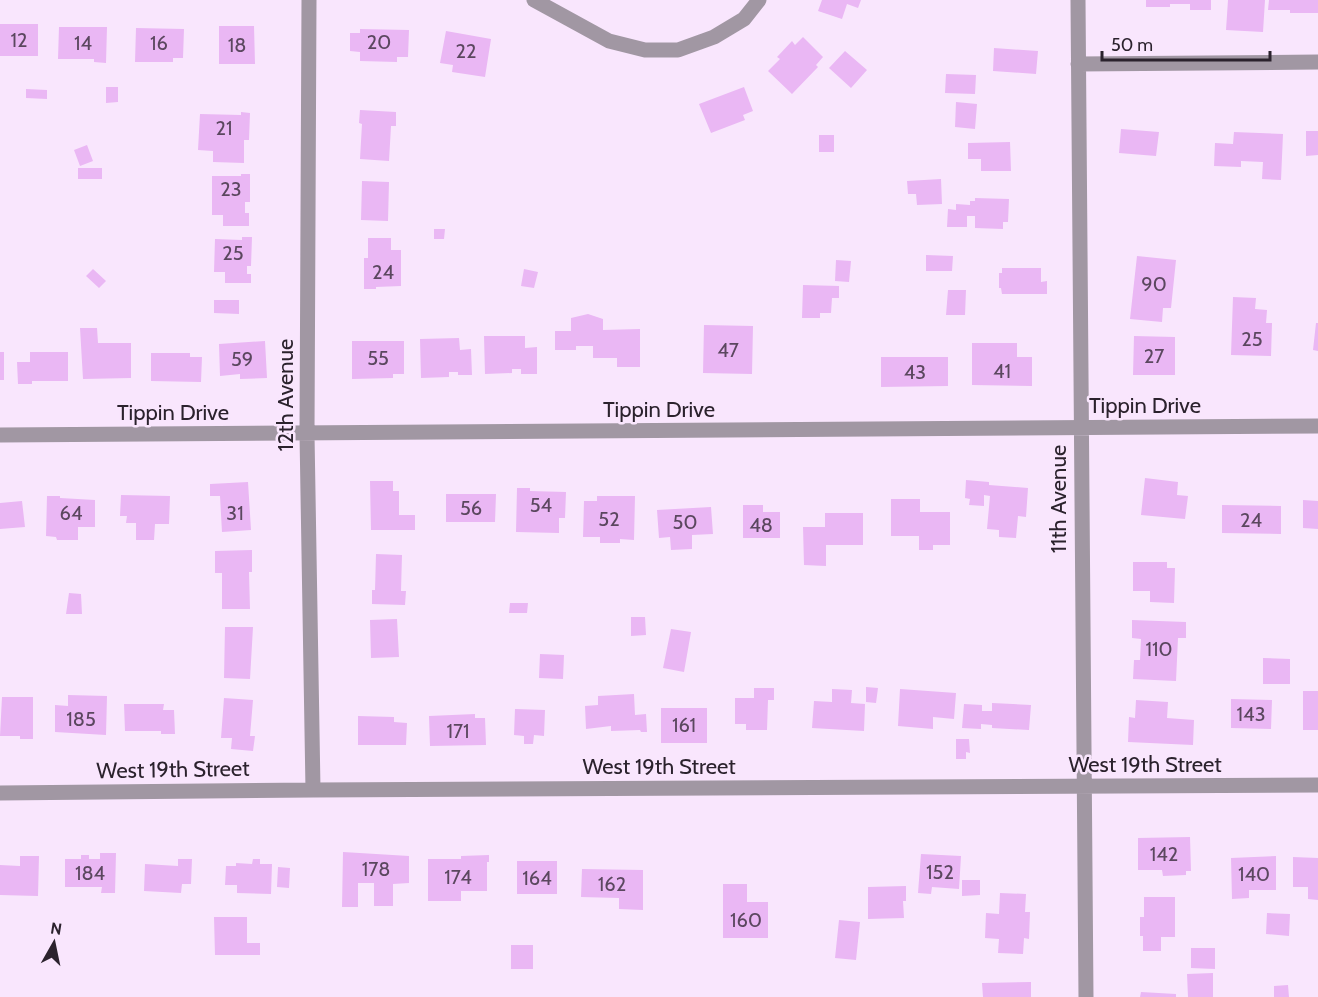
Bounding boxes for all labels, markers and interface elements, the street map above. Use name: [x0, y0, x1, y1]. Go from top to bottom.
scale bar: [1102, 24, 1270, 62]
house number: 12: [11, 28, 28, 52]
house number: 20: [367, 30, 391, 54]
house number: 14: [74, 31, 92, 55]
house number: 16: [150, 31, 168, 55]
house number: 18: [228, 33, 246, 57]
text: 50 m: [1111, 34, 1153, 56]
house number: 22: [456, 39, 476, 63]
house number: 21: [216, 116, 233, 140]
house number: 23: [220, 177, 242, 201]
house number: 25: [222, 241, 244, 265]
house number: 24: [372, 260, 394, 284]
house number: 90: [1141, 272, 1167, 296]
house number: 25: [1241, 327, 1263, 351]
house number: 47: [717, 338, 739, 362]
street label: 12th Avenue: [272, 339, 299, 451]
house number: 27: [1144, 344, 1164, 368]
house number: 55: [367, 346, 389, 370]
house number: 59: [231, 347, 253, 371]
house number: 41: [993, 359, 1011, 383]
house number: 43: [904, 360, 926, 384]
street label: Tippin Drive: [1089, 392, 1201, 419]
street label: Tippin Drive: [603, 396, 715, 423]
street label: Tippin Drive: [117, 399, 229, 426]
street label: 11th Avenue: [1045, 445, 1072, 553]
house number: 54: [530, 493, 553, 517]
house number: 56: [460, 496, 482, 520]
house number: 64: [60, 501, 83, 525]
house number: 31: [226, 501, 244, 525]
house number: 52: [598, 507, 620, 531]
house number: 24: [1240, 508, 1262, 532]
house number: 50: [673, 510, 697, 534]
house number: 48: [749, 513, 773, 537]
house number: 110: [1146, 637, 1173, 661]
house number: 143: [1237, 702, 1265, 726]
house number: 185: [66, 707, 96, 731]
house number: 161: [672, 713, 696, 737]
house number: 171: [446, 719, 470, 743]
street label: West 19th Street: [1068, 751, 1222, 778]
street label: West 19th Street: [582, 753, 736, 780]
street label: West 19th Street: [96, 755, 250, 784]
house number: 142: [1150, 842, 1178, 866]
house number: 178: [362, 857, 390, 881]
house number: 152: [926, 860, 954, 884]
house number: 184: [75, 861, 106, 885]
house number: 140: [1238, 862, 1270, 886]
house number: 174: [444, 865, 472, 889]
house number: 164: [522, 866, 552, 890]
house number: 162: [598, 872, 626, 896]
house number: 160: [730, 908, 762, 932]
north arrow: [24, 913, 84, 973]
text: N: [49, 918, 63, 939]

